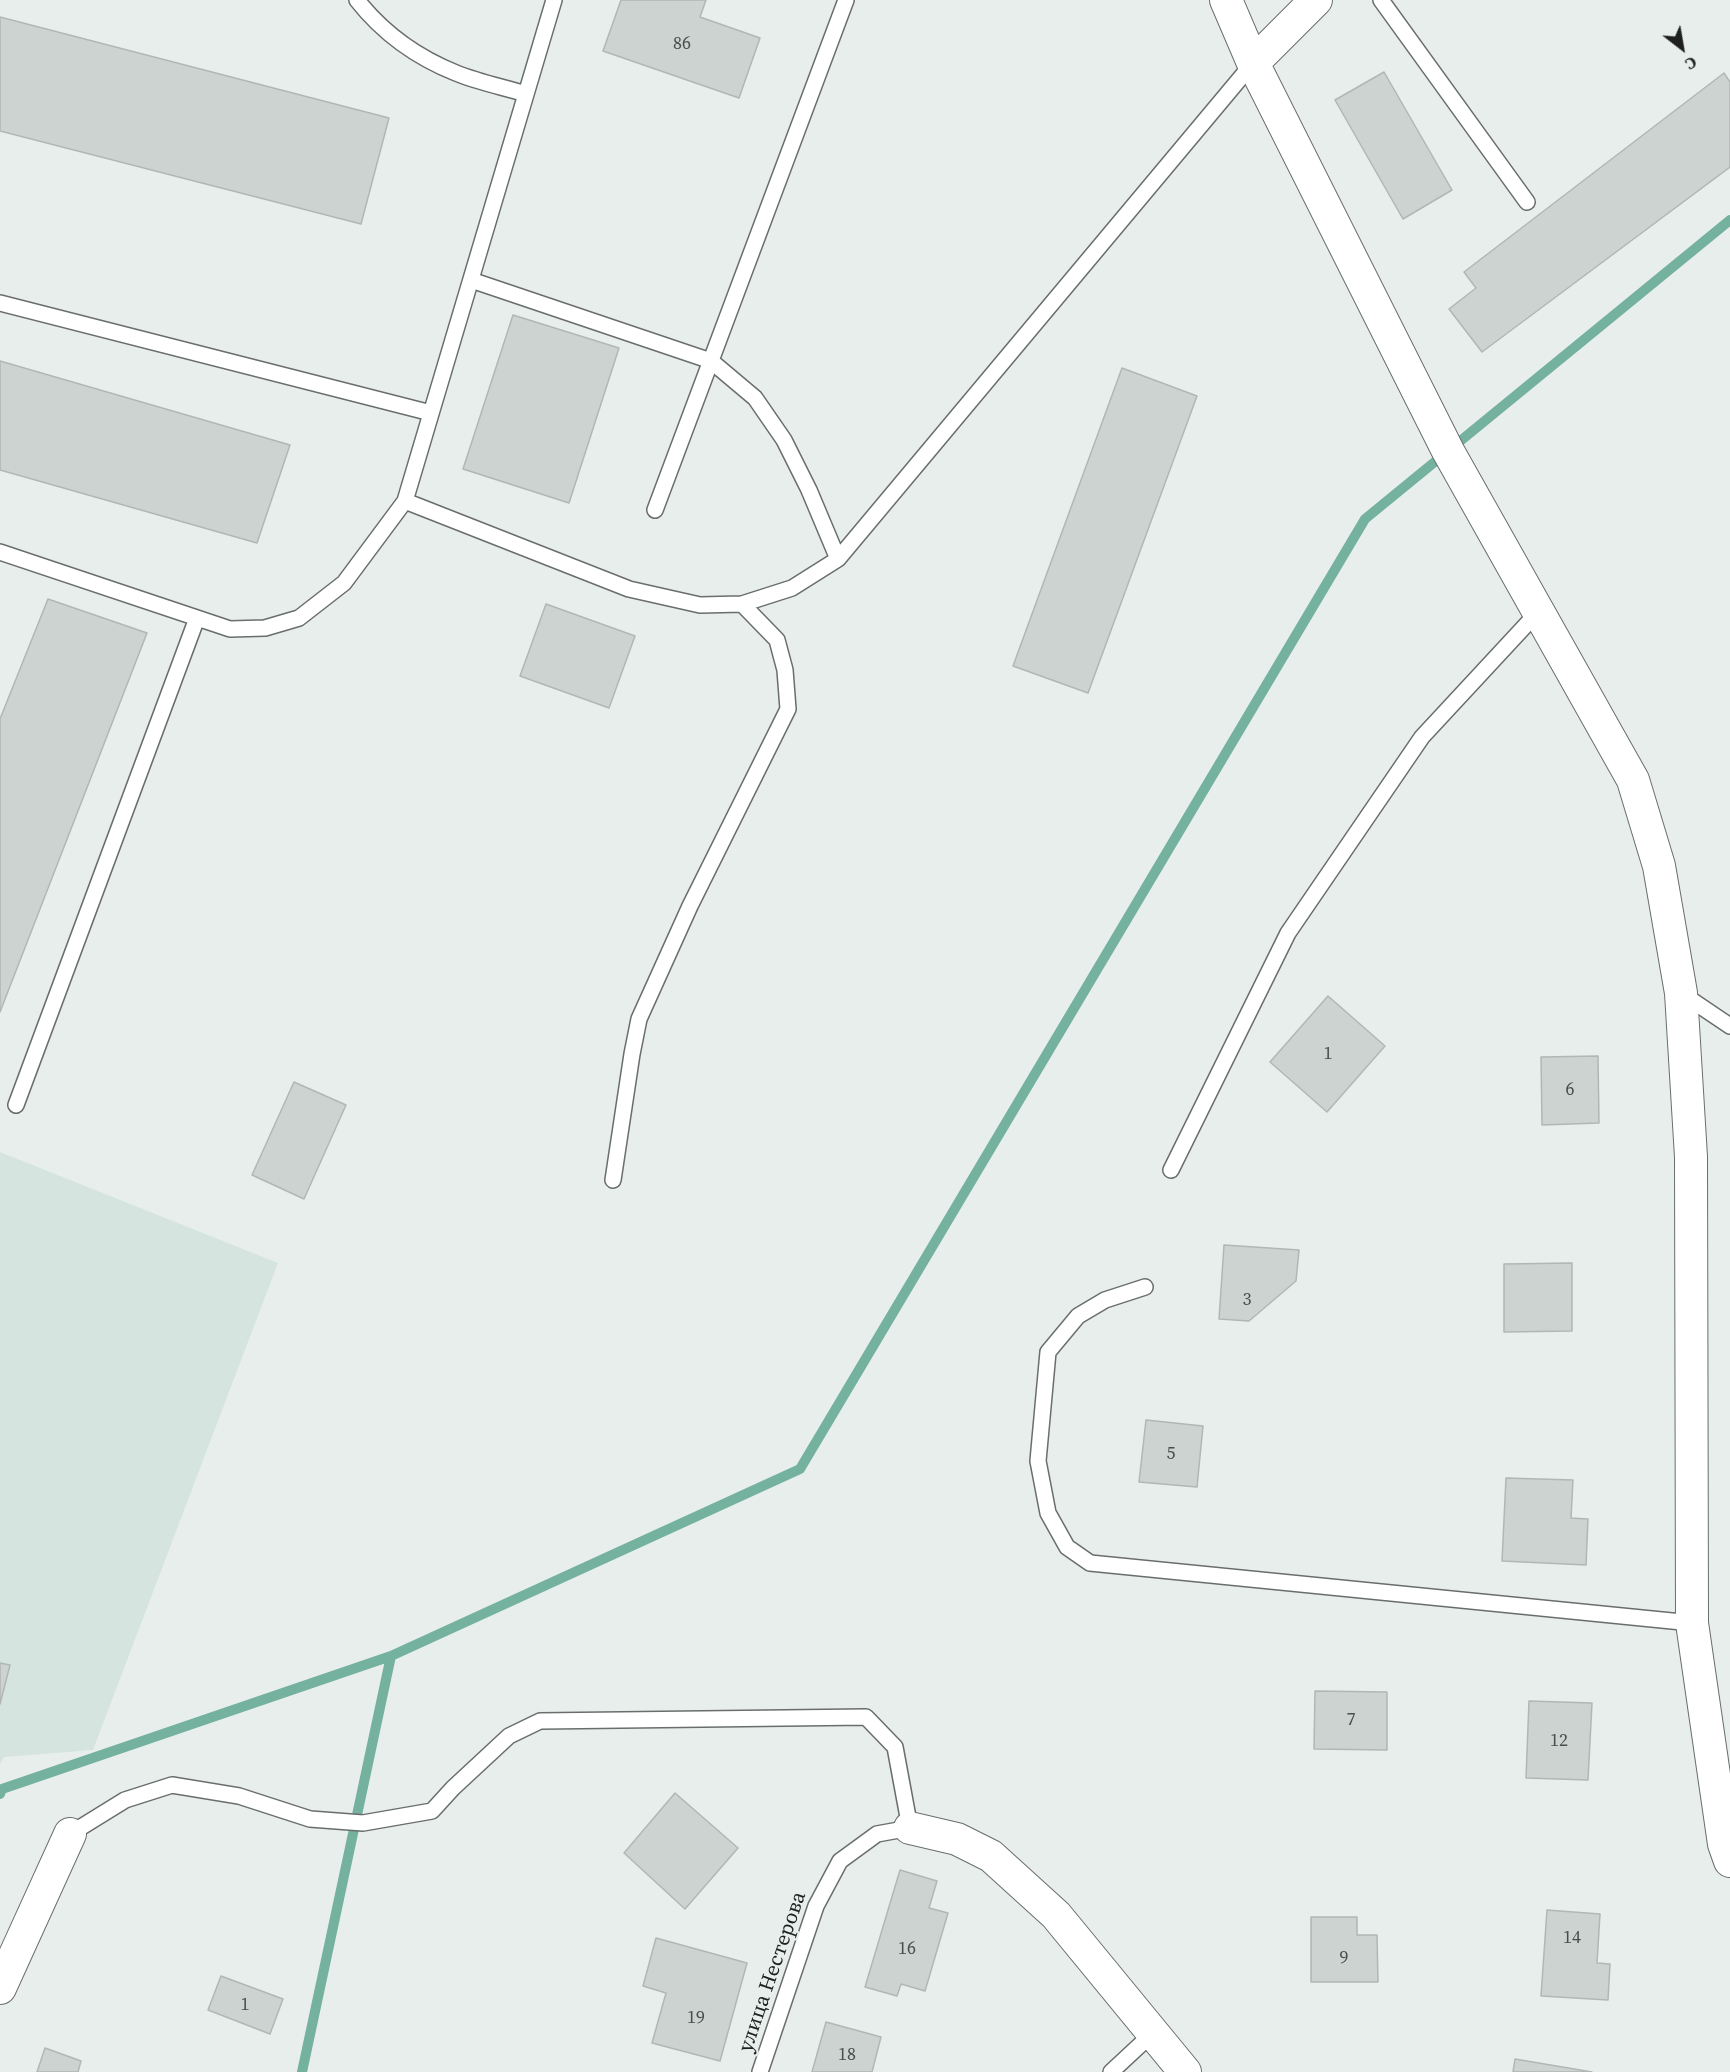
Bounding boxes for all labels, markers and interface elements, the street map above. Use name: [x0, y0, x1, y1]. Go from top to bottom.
north arrow: [1652, 18, 1712, 78]
house number: 86: [673, 33, 691, 55]
text: С: [1681, 51, 1701, 75]
house number: 1: [1324, 1043, 1332, 1065]
house number: 6: [1566, 1079, 1574, 1101]
house number: 3: [1243, 1289, 1251, 1311]
house number: 5: [1167, 1443, 1175, 1465]
house number: 7: [1347, 1709, 1355, 1731]
house number: 12: [1550, 1730, 1568, 1752]
street label: улица Нестерова: [734, 1888, 812, 2056]
house number: 14: [1563, 1927, 1581, 1949]
house number: 16: [898, 1938, 916, 1960]
house number: 9: [1340, 1947, 1348, 1969]
house number: 1: [241, 1994, 249, 2016]
house number: 19: [687, 2007, 705, 2029]
house number: 18: [838, 2044, 856, 2066]

